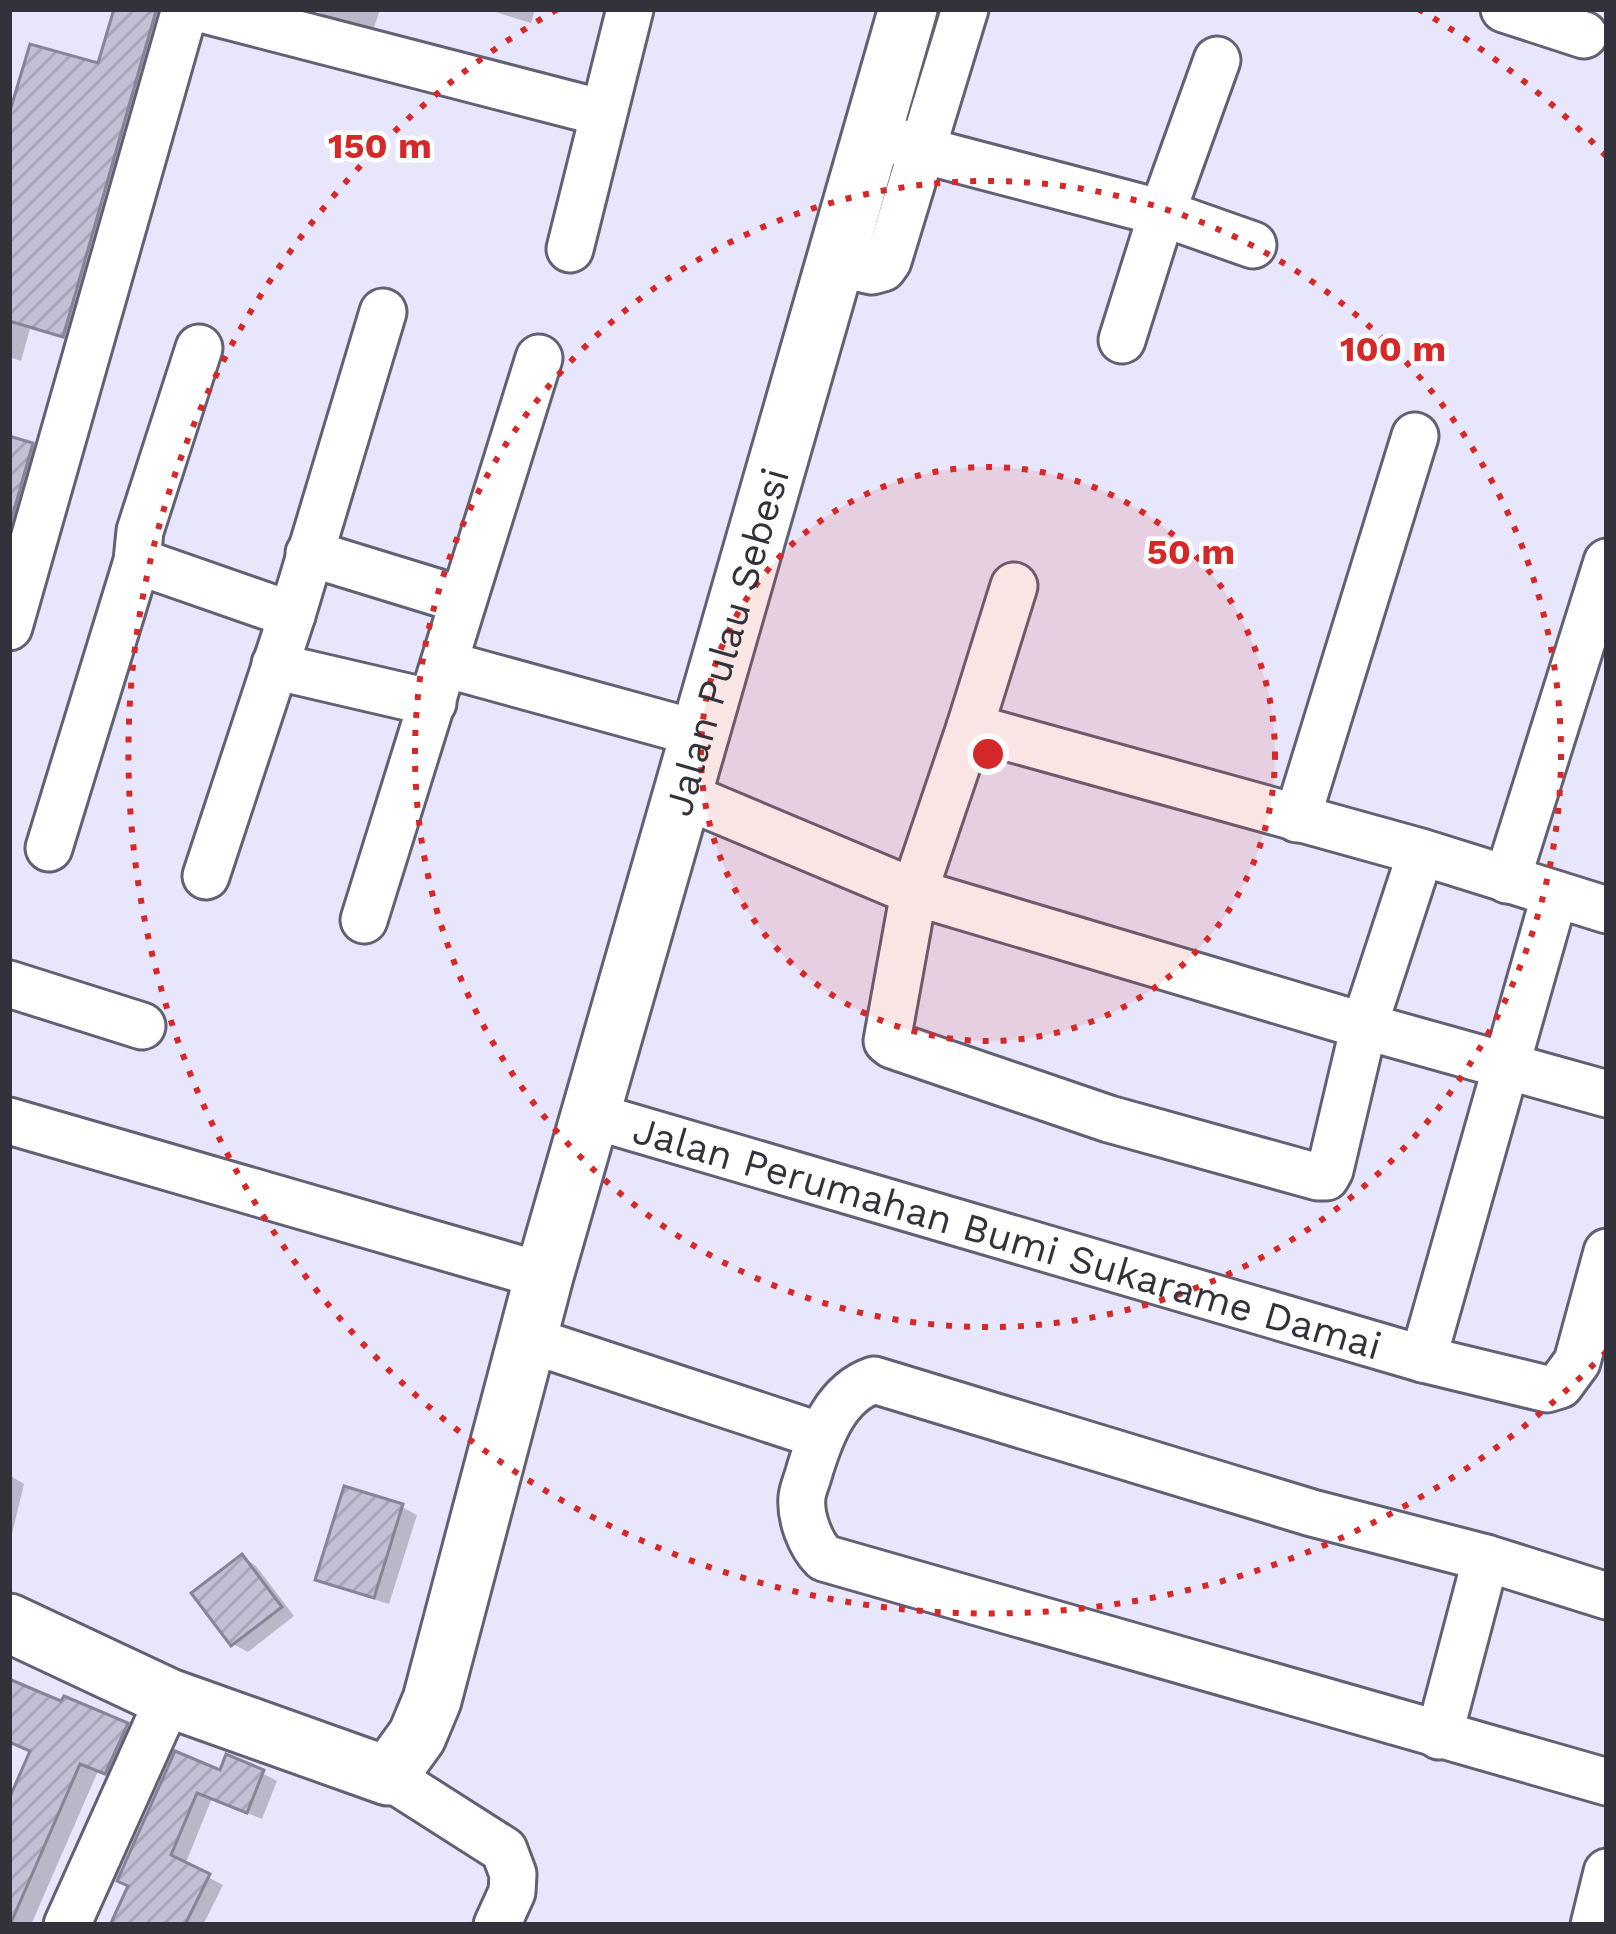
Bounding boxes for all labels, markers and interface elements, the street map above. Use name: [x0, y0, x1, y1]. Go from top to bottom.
text: 150 m: [328, 125, 432, 167]
text: 100 m: [1340, 328, 1446, 370]
street label: Jalan Pulau Sebesi: [655, 463, 797, 821]
text: 50 m: [1147, 531, 1235, 573]
centre of rings: [967, 733, 1009, 775]
street label: Jalan Perumahan Bumi Sukarame Damai: [628, 1106, 1387, 1368]

